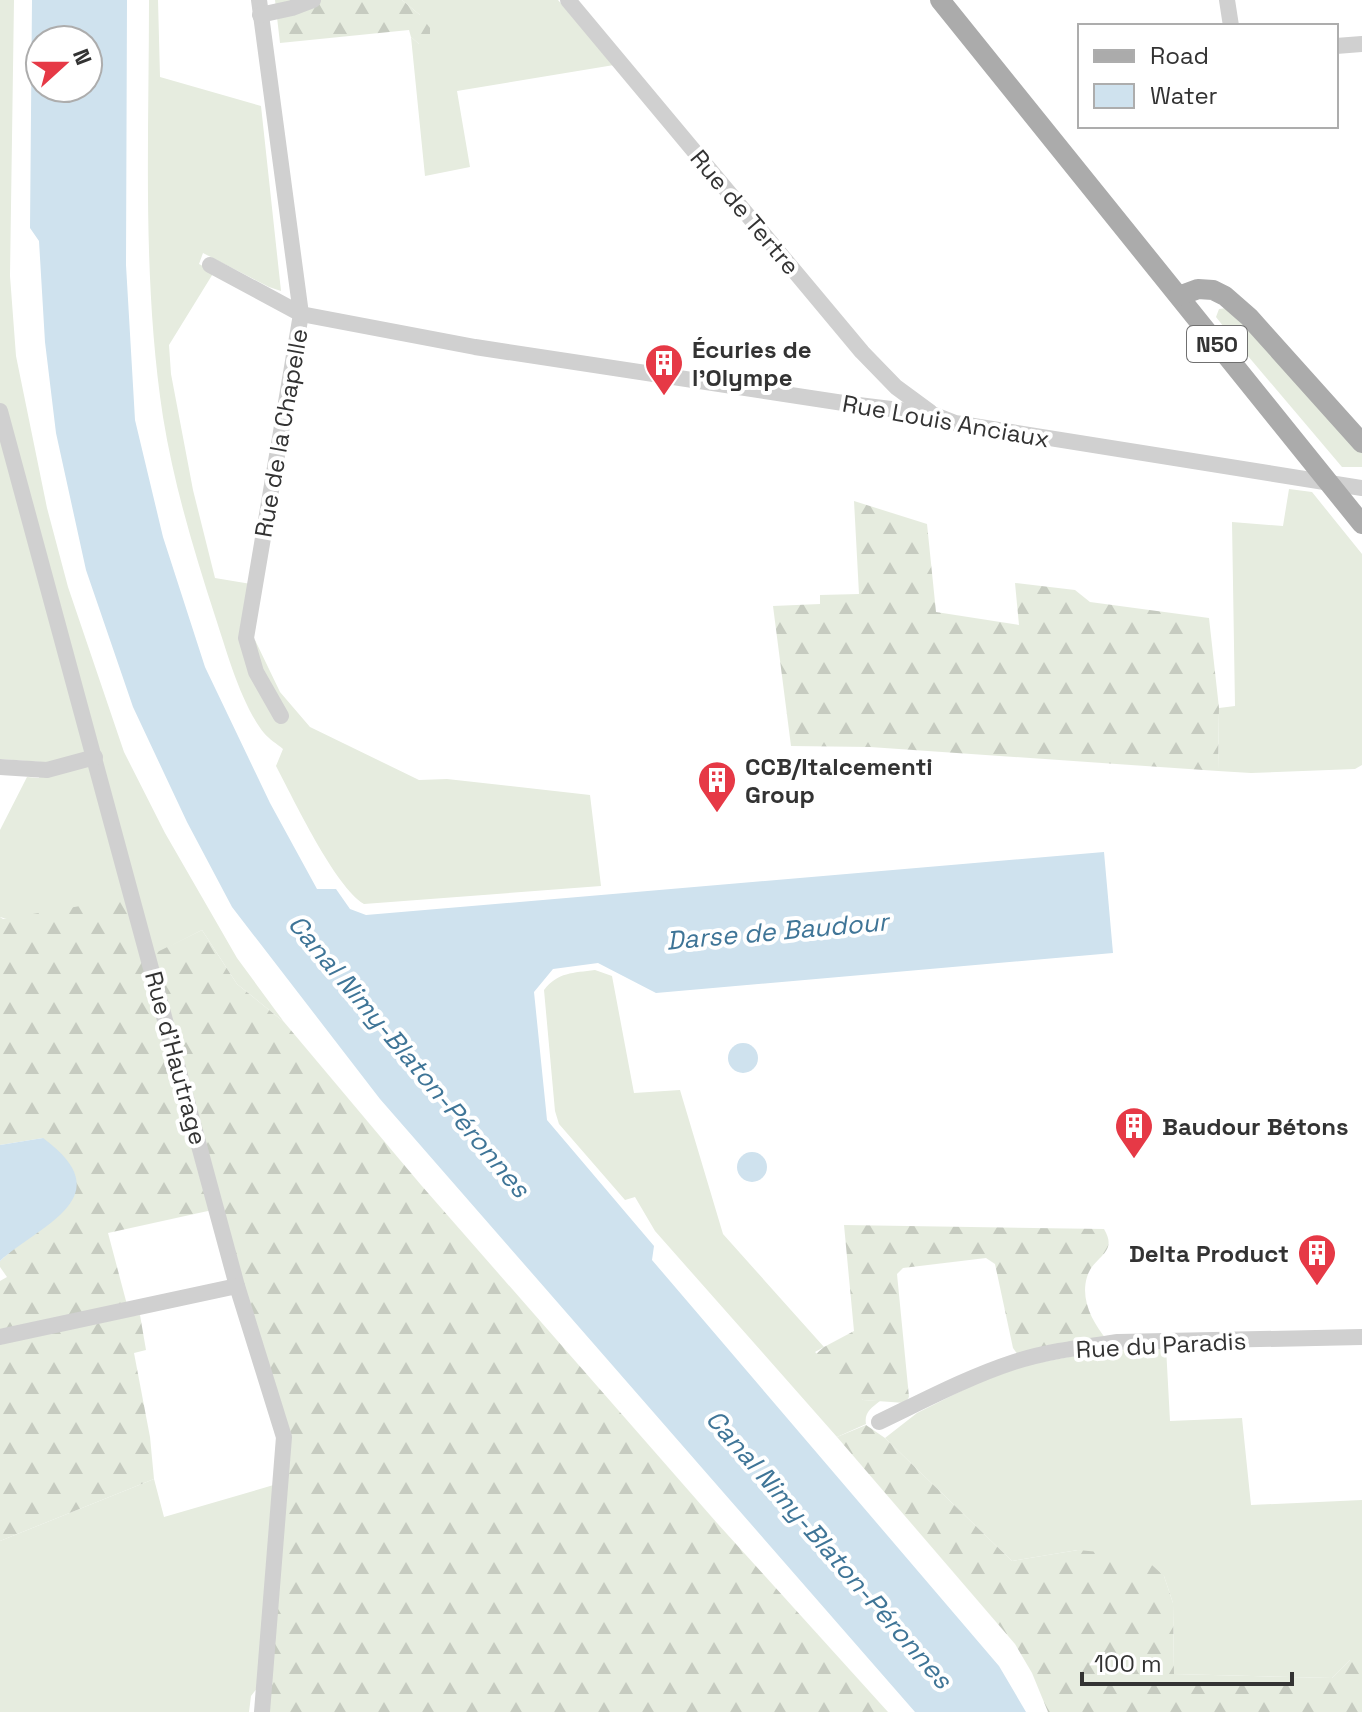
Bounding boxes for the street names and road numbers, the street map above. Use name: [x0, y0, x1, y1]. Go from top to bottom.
street label: Rue de Tertre: [684, 143, 806, 281]
street label: Rue de la Chapelle: [247, 326, 315, 540]
road number: N50: [1187, 326, 1247, 362]
street label: Rue Louis Anciaux: [840, 388, 1052, 454]
street label: Rue d'Hautrage: [138, 968, 214, 1148]
street label: Rue du Paradis: [1075, 1325, 1247, 1365]

